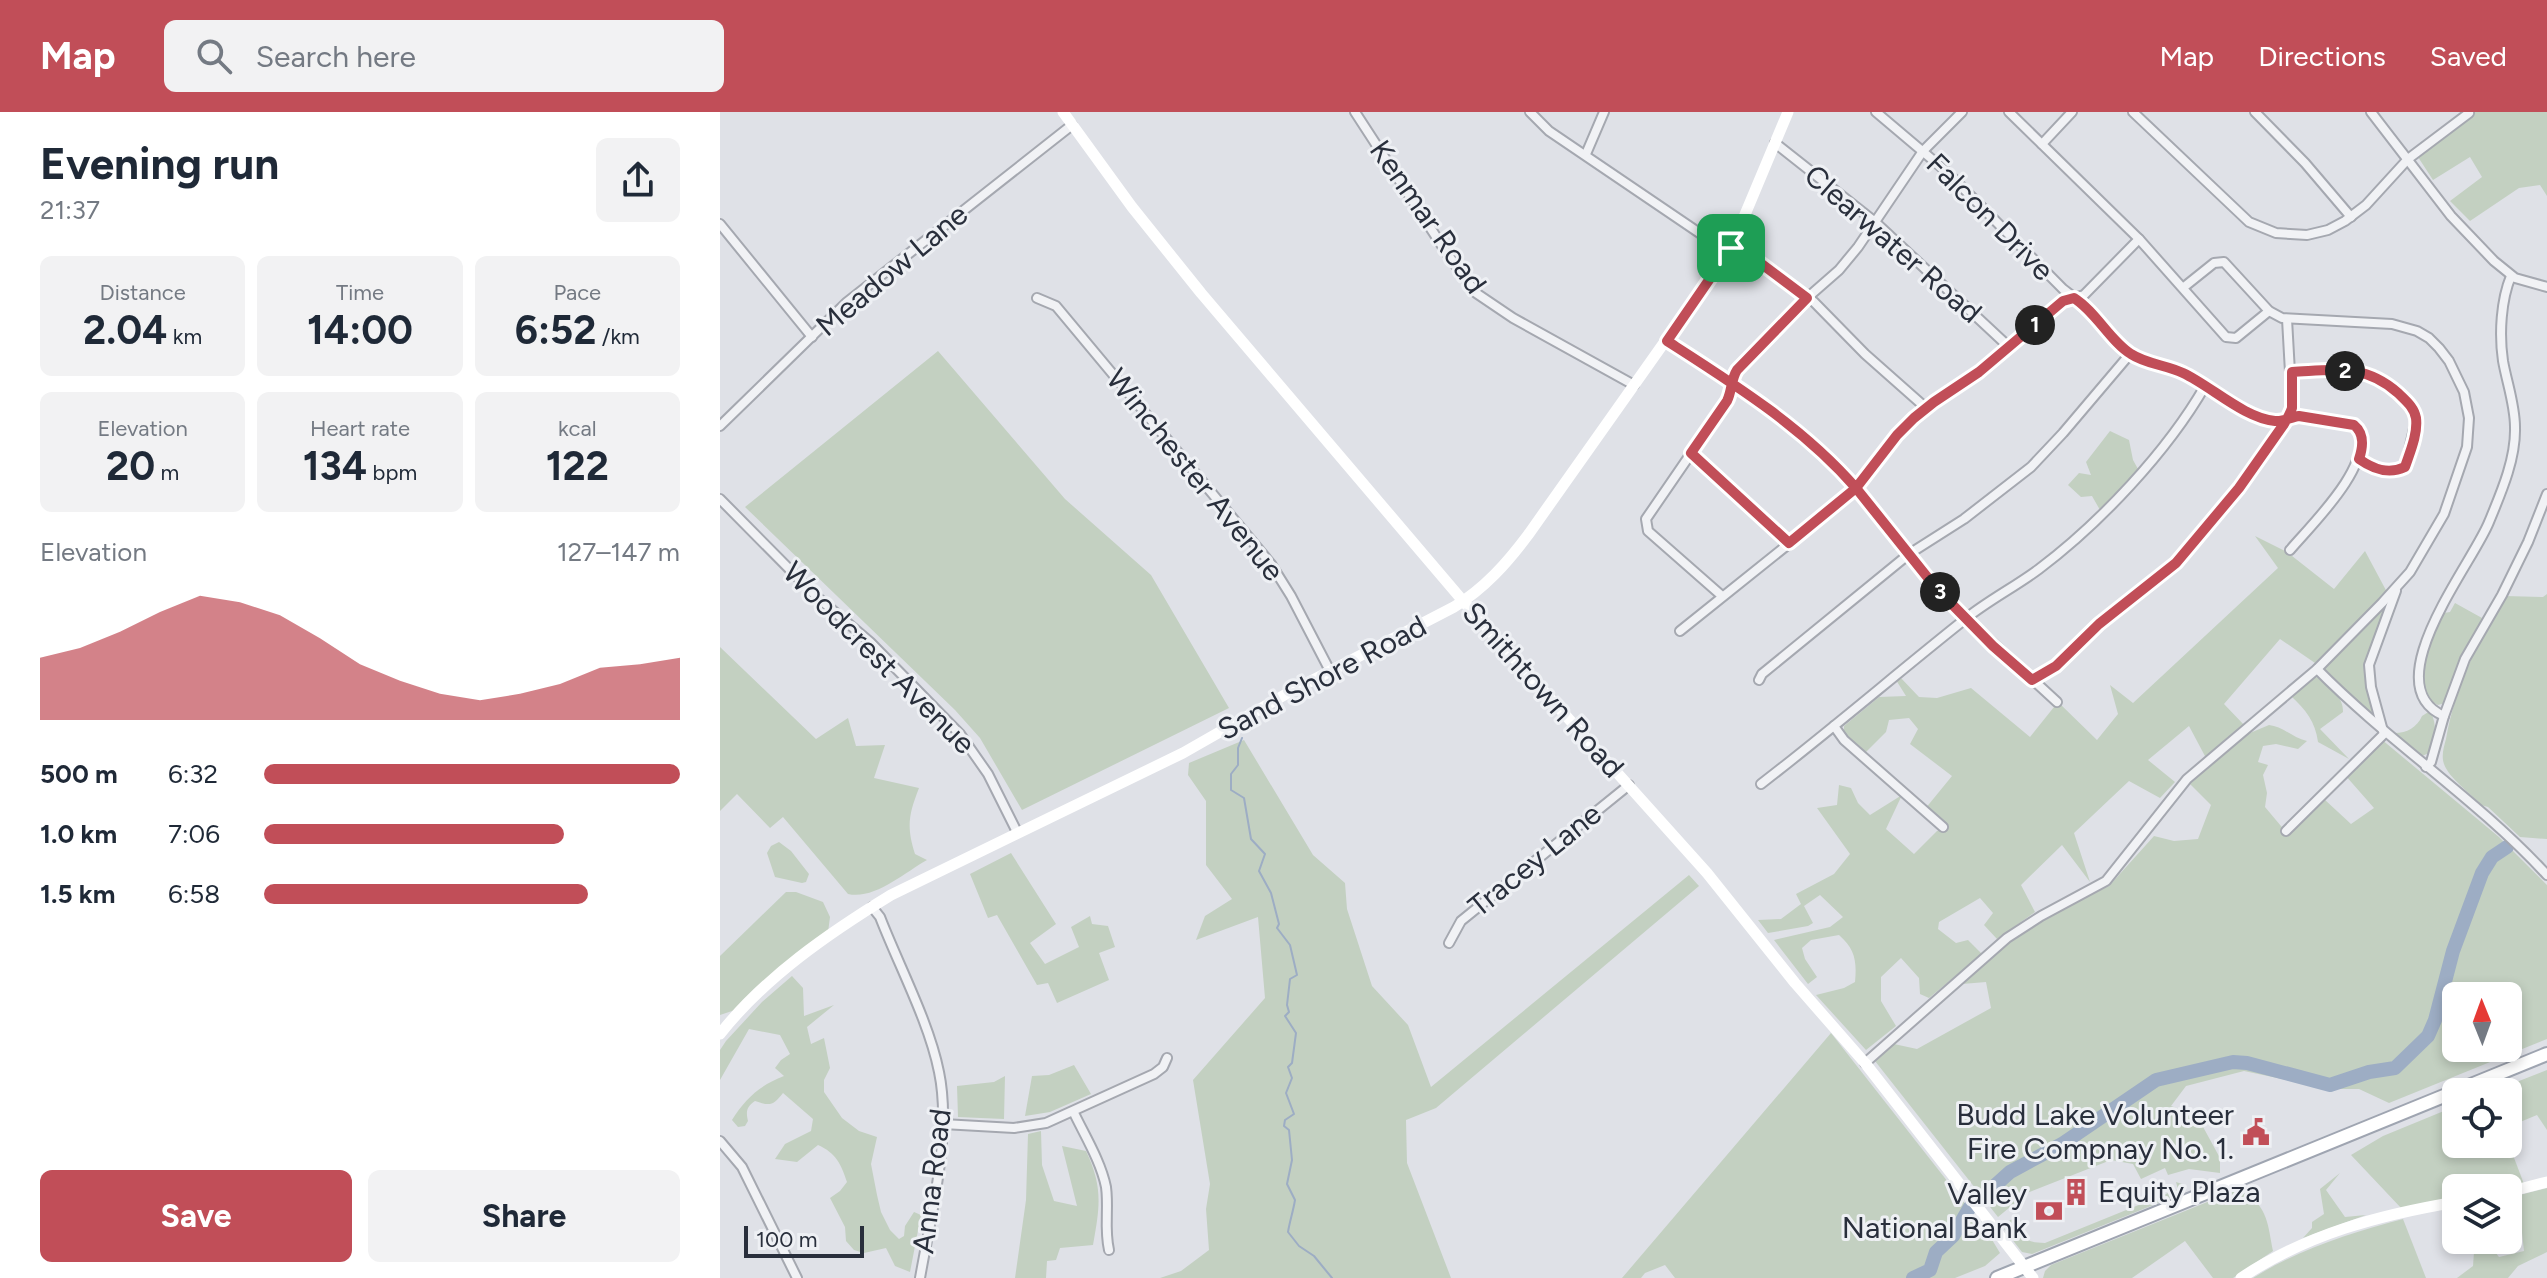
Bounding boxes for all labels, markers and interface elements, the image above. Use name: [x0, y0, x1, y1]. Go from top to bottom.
search box: [164, 20, 724, 92]
text: Map: [40, 33, 116, 79]
icon: search: [192, 34, 236, 78]
text: Search here: [256, 38, 416, 75]
text: Map: [2160, 39, 2214, 73]
text: Directions: [2258, 39, 2386, 73]
text: Saved: [2430, 39, 2507, 73]
street label: Kenmar Road: [1362, 133, 1495, 300]
text: Evening run: [40, 137, 279, 190]
button: share: [596, 138, 680, 222]
street label: Falcon Drive: [1919, 145, 2062, 288]
street label: Clearwater Road: [1797, 157, 1990, 331]
text: 21:37: [40, 194, 100, 226]
street label: Meadow Lane: [808, 195, 975, 344]
pin: [1697, 214, 1765, 282]
icon: arrive: [1709, 226, 1753, 270]
text: Distance: [100, 279, 186, 306]
text: Time: [336, 279, 384, 306]
text: Pace: [553, 279, 601, 306]
pin: 1: [2015, 305, 2055, 345]
text: 2.04: [83, 306, 167, 354]
text: 14:00: [307, 306, 413, 354]
text: 6:52: [515, 306, 596, 354]
text: 1: [2030, 311, 2040, 338]
text: km: [167, 323, 202, 350]
text: /km: [596, 323, 640, 350]
pin: 2: [2325, 351, 2365, 391]
text: 2: [2339, 357, 2351, 384]
street label: Winchester Avenue: [1098, 361, 1292, 588]
text: Elevation: [97, 415, 188, 442]
text: Heart rate: [310, 415, 410, 442]
text: kcal: [558, 415, 597, 442]
text: 20: [106, 442, 155, 490]
text: 134: [303, 442, 367, 490]
text: 122: [546, 442, 609, 490]
text: m: [155, 459, 179, 486]
text: bpm: [367, 459, 417, 486]
text: Elevation: [40, 536, 147, 568]
text: 127–147 m: [557, 536, 680, 568]
street label: Woodcrest Avenue: [775, 554, 983, 762]
pin: 3: [1920, 572, 1960, 612]
text: 3: [1934, 578, 1946, 605]
street label: Smithtown Road: [1455, 594, 1632, 785]
street label: Sand Shore Road: [1211, 607, 1432, 748]
text: 500 m: [40, 758, 118, 790]
text: 6:32: [168, 758, 218, 790]
street label: Tracey Lane: [1461, 795, 1609, 924]
text: 1.0 km: [40, 818, 117, 850]
text: 7:06: [168, 818, 220, 850]
text: 1.5 km: [40, 878, 115, 910]
text: 6:58: [168, 878, 220, 910]
north arrow: [2442, 982, 2522, 1062]
map controls: [2442, 982, 2522, 1254]
button: locate: [2442, 1078, 2522, 1158]
place label: Budd Lake Volunteer Fire Compnay No. 1.: [1956, 1096, 2234, 1167]
street label: Anna Road: [904, 1106, 959, 1255]
public building icon: Budd Lake Volunteer Fire Compnay No. 1.: [2241, 1117, 2271, 1147]
button: Save: [40, 1170, 352, 1262]
button: Share: [368, 1170, 680, 1262]
place label: Equity Plaza: [2098, 1173, 2261, 1210]
button: layers: [2442, 1174, 2522, 1254]
place label: Valley National Bank: [1842, 1175, 2027, 1246]
building icon: Equity Plaza: [2061, 1177, 2091, 1207]
bank icon: Valley National Bank: [2034, 1196, 2064, 1226]
scale bar: [744, 1222, 864, 1258]
text: 100 m: [756, 1226, 817, 1253]

